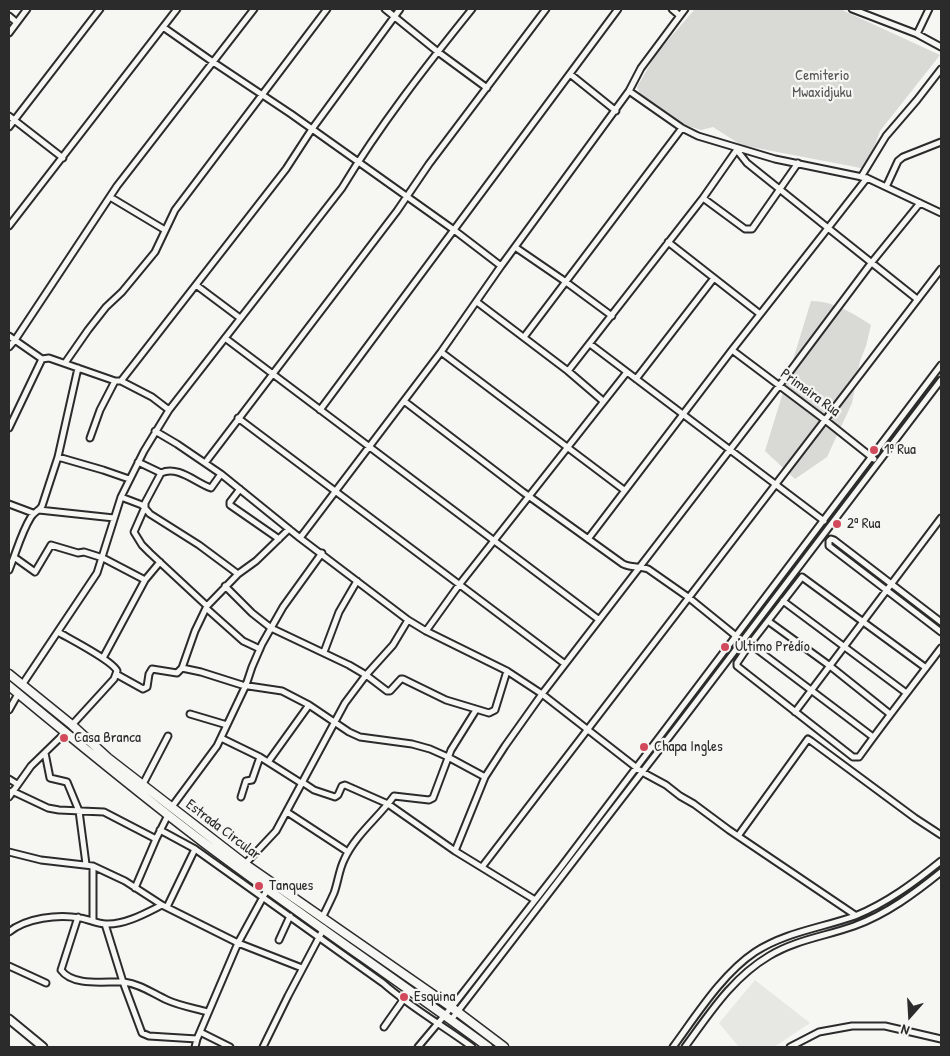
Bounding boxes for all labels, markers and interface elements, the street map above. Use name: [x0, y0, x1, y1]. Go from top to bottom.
park label: Cemiterio Mwaxidjuku: [792, 67, 852, 102]
street label: Primeira Rua: [777, 365, 843, 421]
place label: 1ª Rua: [884, 441, 916, 459]
marker: 1ª Rua: [868, 444, 880, 456]
place label: 2ª Rua: [847, 515, 880, 533]
marker: 2ª Rua: [831, 518, 843, 530]
place label: Último Prédio: [735, 638, 810, 656]
marker: Último Prédio: [719, 641, 731, 653]
place label: Casa Branca: [74, 729, 141, 747]
marker: Casa Branca: [58, 732, 70, 744]
place label: Chapa Ingles: [654, 738, 723, 756]
marker: Chapa Ingles: [638, 741, 650, 753]
street label: Estrada Circular: [182, 796, 264, 864]
place label: Tanques: [269, 877, 313, 895]
marker: Tanques: [253, 880, 265, 892]
place label: Esquina: [414, 988, 455, 1006]
marker: Esquina: [398, 991, 410, 1003]
north arrow: [885, 991, 935, 1041]
text: N: [898, 1020, 912, 1041]

